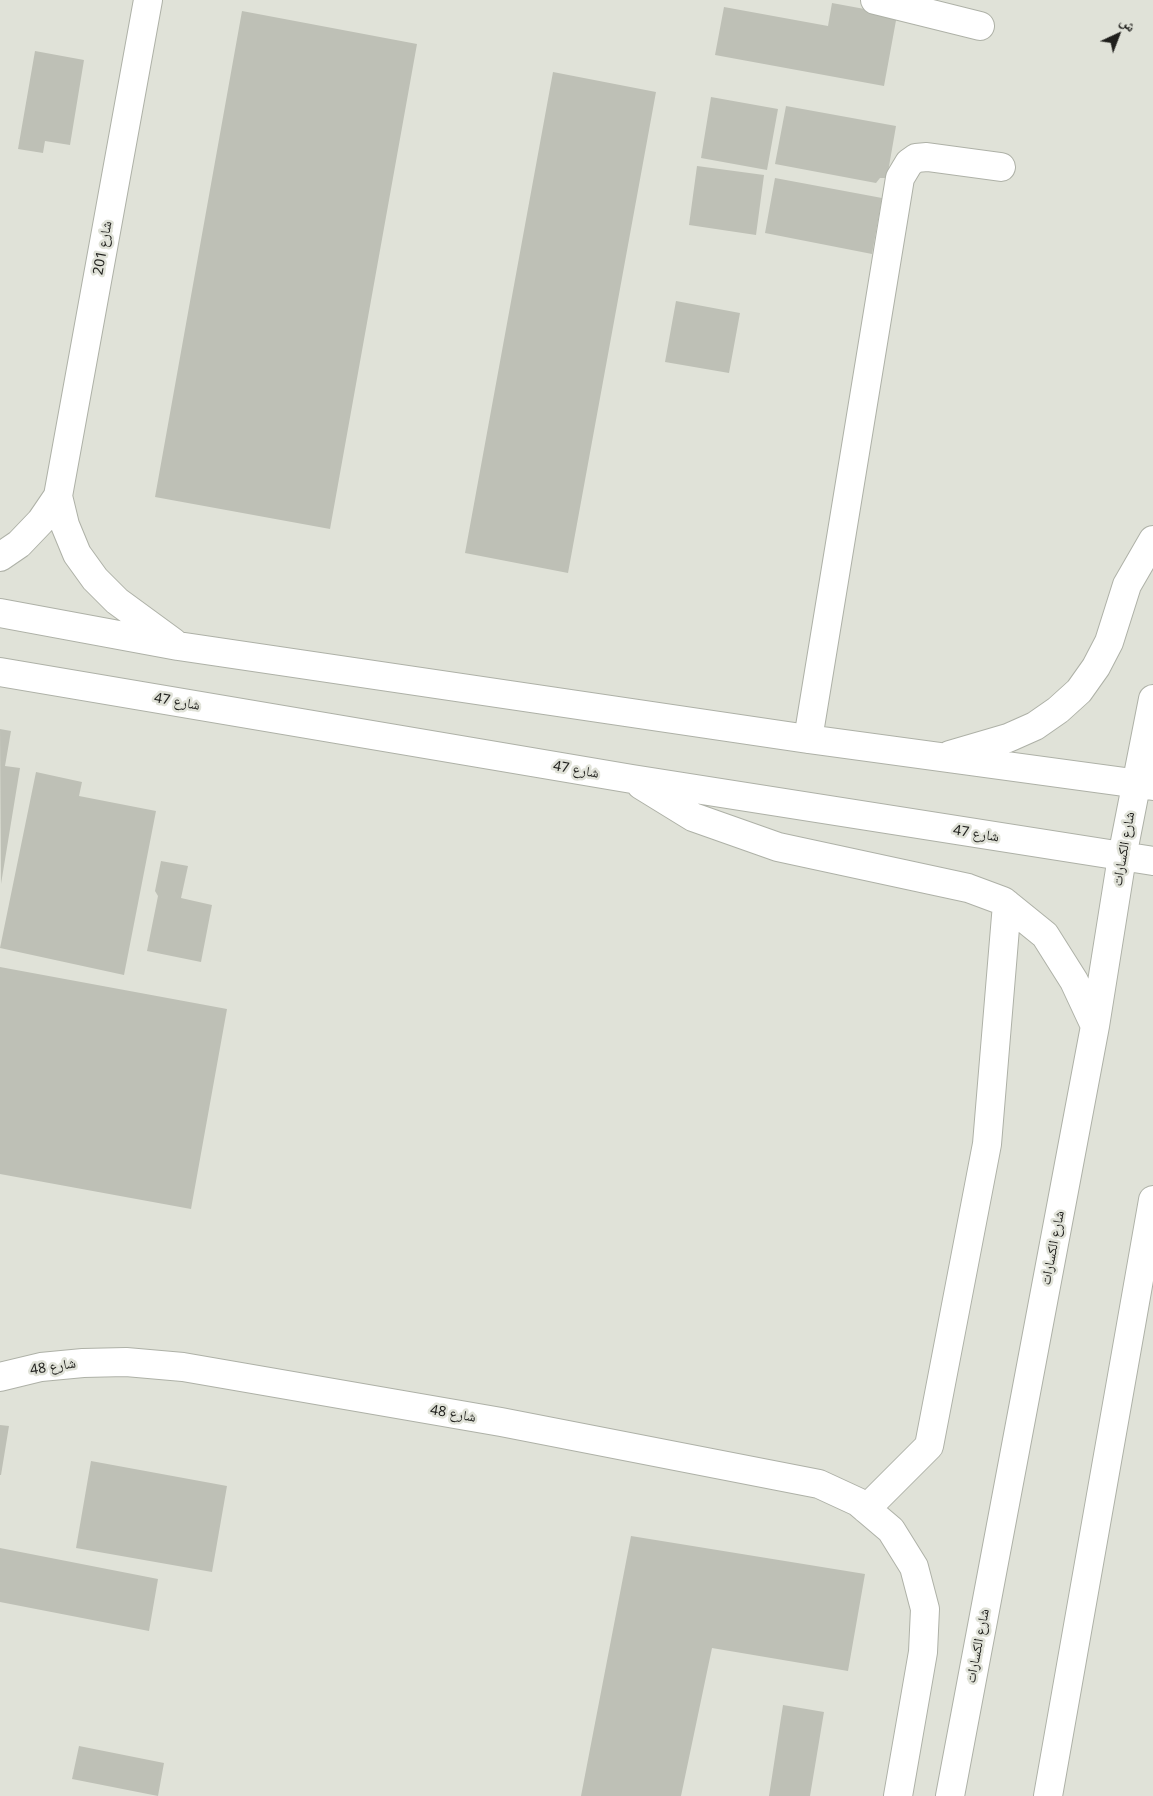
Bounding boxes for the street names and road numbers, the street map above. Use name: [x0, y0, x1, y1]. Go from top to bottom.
street label: شارع 201: [90, 220, 116, 276]
street label: شارع 47: [153, 690, 201, 714]
street label: شارع 47: [552, 758, 600, 782]
street label: شارع الكسارات: [1109, 810, 1139, 888]
street label: شارع 47: [952, 822, 1000, 846]
street label: شارع الكسارات: [1038, 1209, 1068, 1287]
street label: شارع 48: [29, 1355, 77, 1379]
street label: شارع 48: [429, 1402, 477, 1426]
street label: شارع الكسارات: [963, 1607, 993, 1685]

